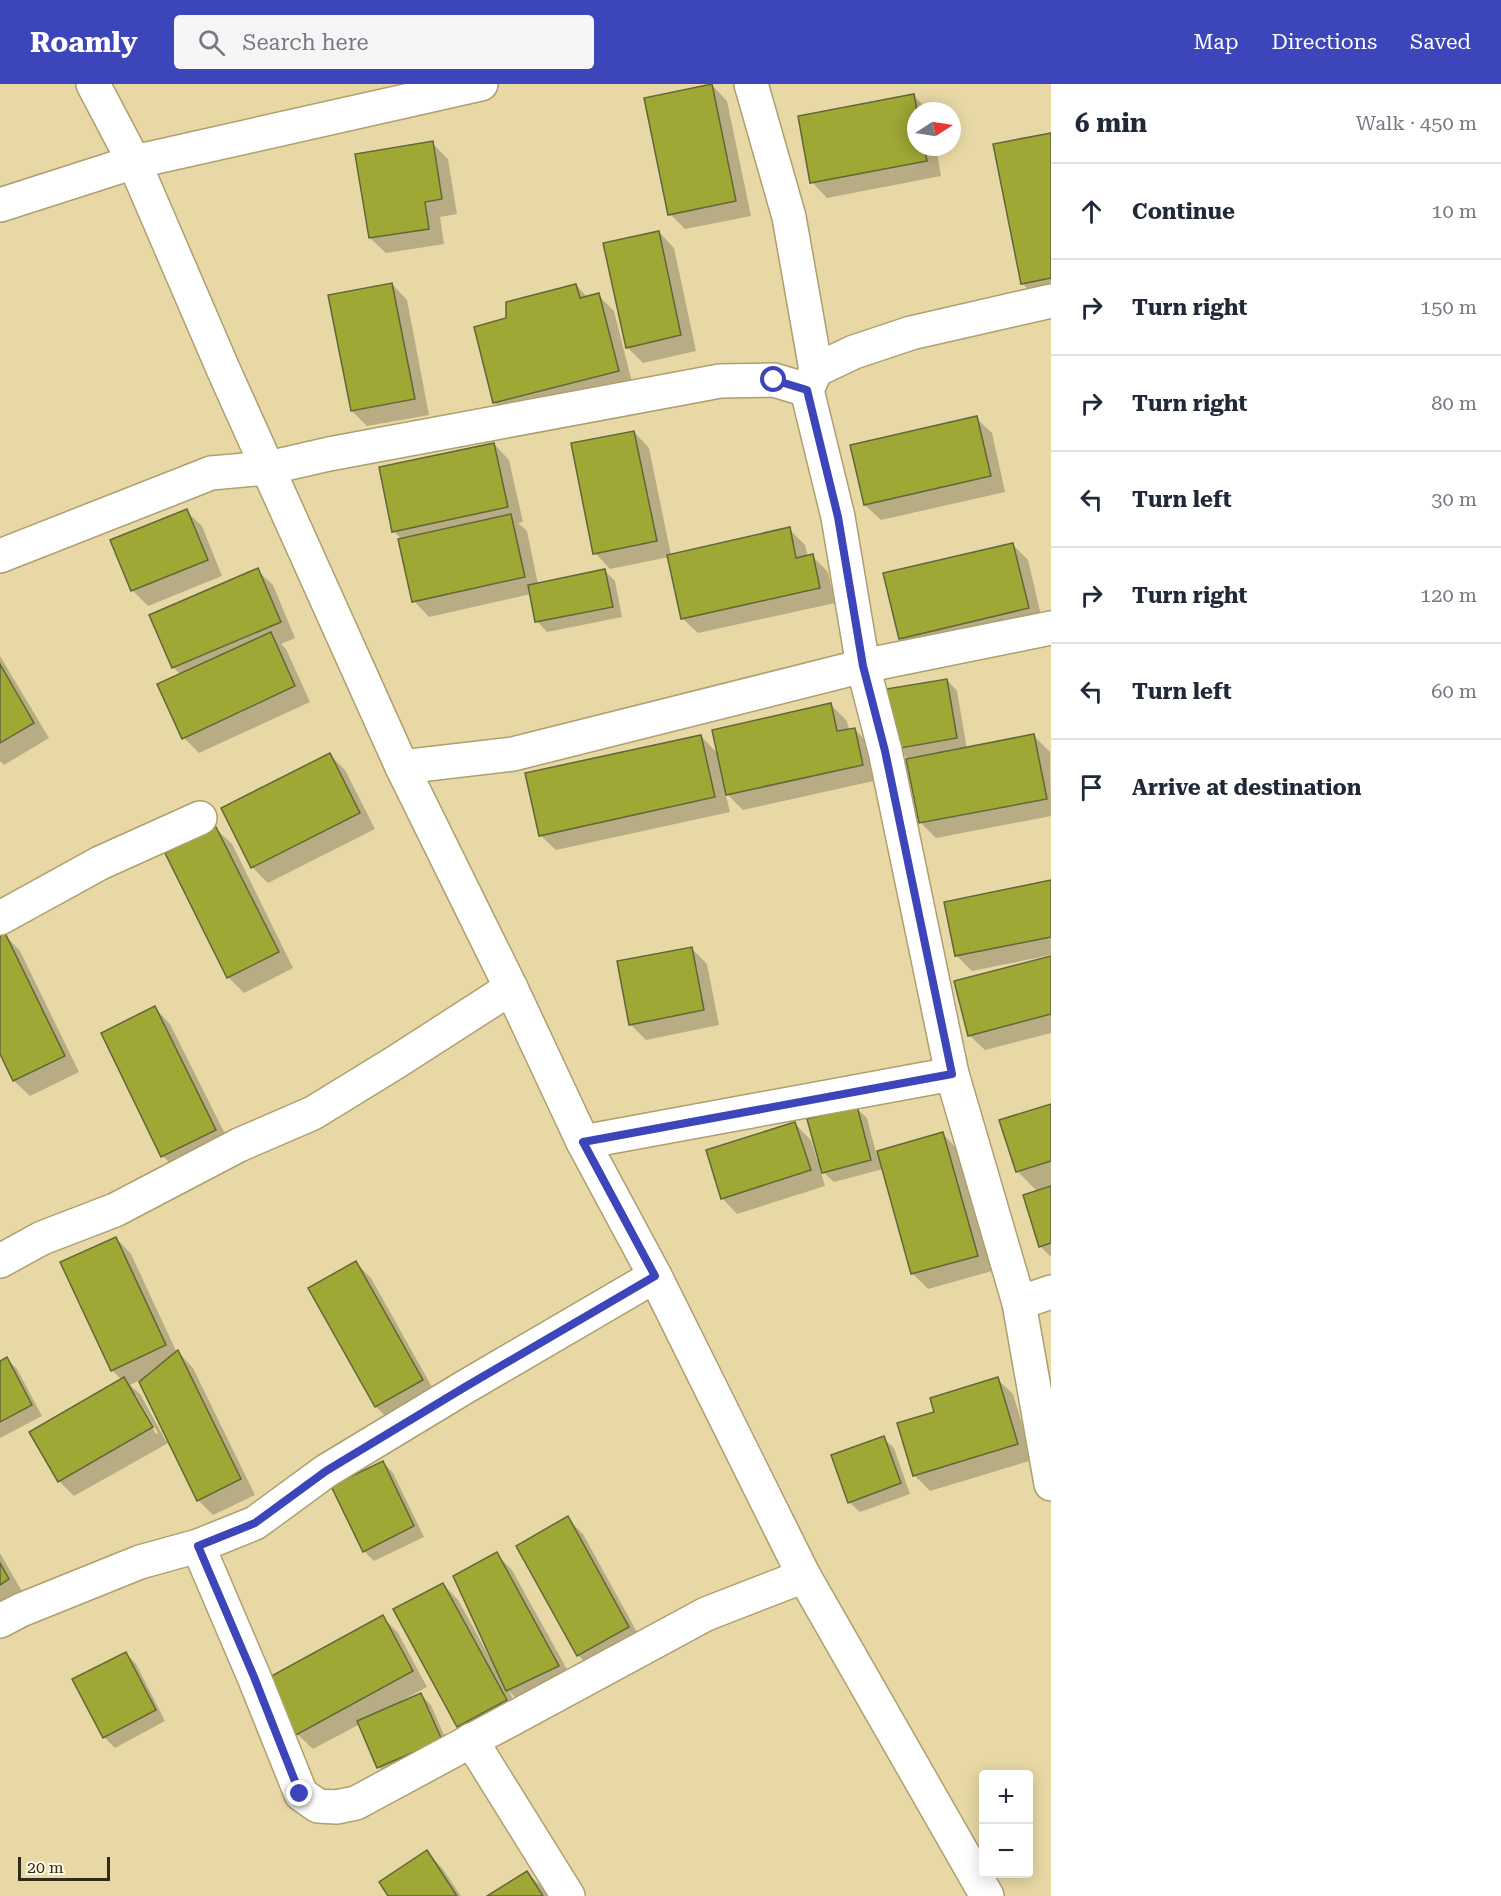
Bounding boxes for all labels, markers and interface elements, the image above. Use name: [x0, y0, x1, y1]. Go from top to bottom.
search box: [174, 15, 594, 69]
text: Roamly: [30, 26, 138, 59]
icon: search: [195, 26, 228, 59]
text: Search here: [243, 30, 369, 55]
text: Map: [1194, 30, 1238, 54]
text: Directions: [1271, 30, 1377, 54]
text: Saved: [1410, 30, 1471, 54]
north arrow: [907, 102, 961, 156]
text: 6 min: [1075, 108, 1147, 138]
text: Walk · 450 m: [1356, 111, 1477, 135]
icon: ahead: [1075, 195, 1108, 228]
text: Continue: [1132, 199, 1235, 224]
text: 10 m: [1431, 199, 1477, 223]
icon: right: [1075, 291, 1108, 324]
text: Turn right: [1132, 295, 1247, 320]
text: 150 m: [1420, 295, 1477, 319]
route start: [760, 366, 786, 392]
icon: right: [1075, 387, 1108, 420]
text: Turn right: [1132, 391, 1247, 416]
text: 80 m: [1431, 391, 1477, 415]
icon: left: [1075, 483, 1108, 516]
text: Turn left: [1132, 487, 1232, 512]
text: 30 m: [1431, 487, 1477, 511]
icon: right: [1075, 579, 1108, 612]
text: Turn right: [1132, 583, 1247, 608]
text: 120 m: [1420, 583, 1477, 607]
icon: left: [1075, 675, 1108, 708]
text: Turn left: [1132, 679, 1232, 704]
text: 60 m: [1431, 679, 1477, 703]
icon: arrive: [1075, 771, 1108, 804]
text: Arrive at destination: [1132, 775, 1361, 800]
map controls: [979, 1770, 1033, 1878]
button: +: [979, 1770, 1033, 1824]
route end: [286, 1780, 312, 1806]
button: −: [979, 1824, 1033, 1878]
scale bar: [18, 1854, 110, 1882]
text: 20 m: [27, 1858, 64, 1877]

